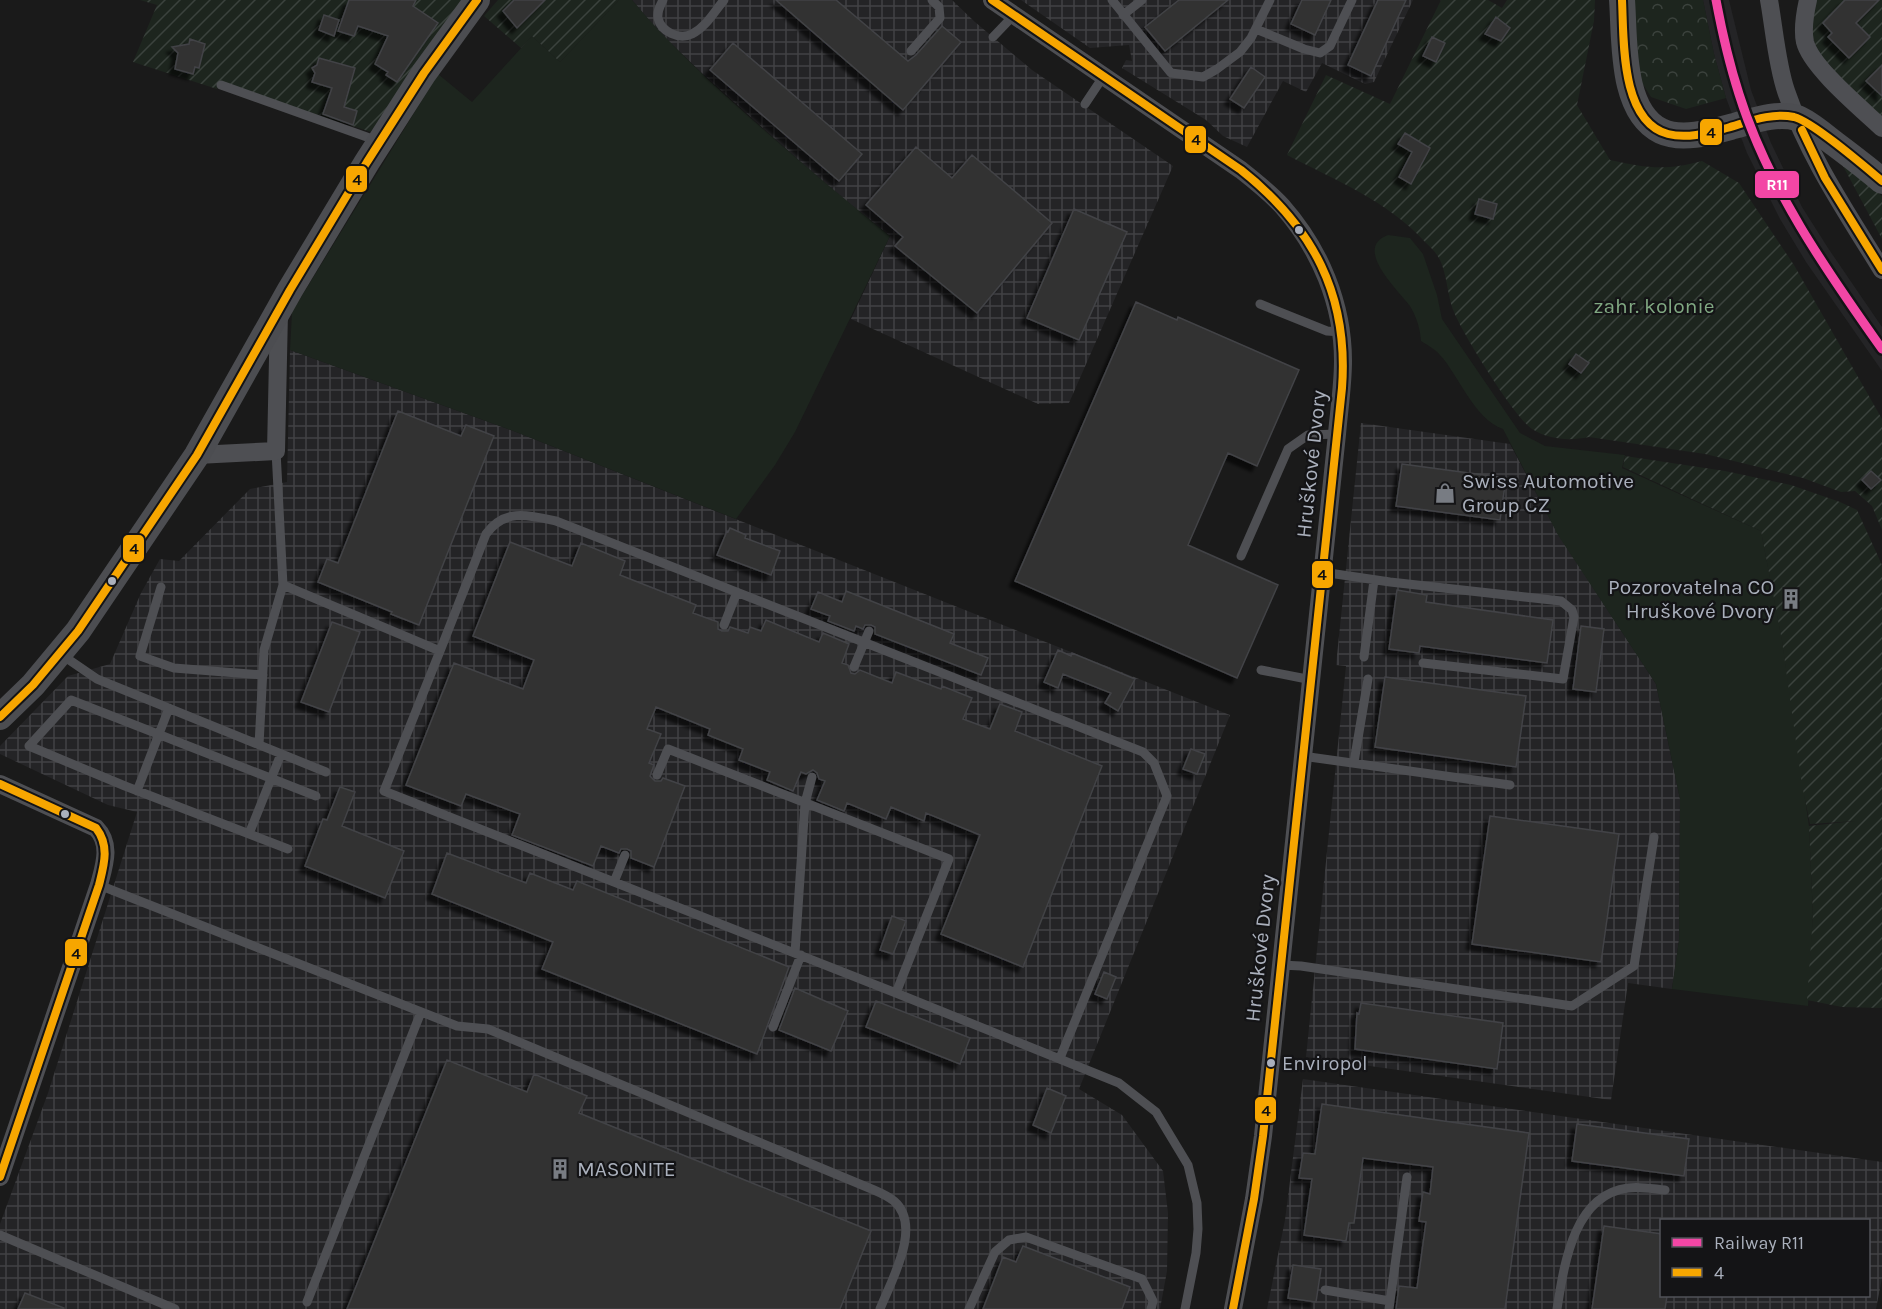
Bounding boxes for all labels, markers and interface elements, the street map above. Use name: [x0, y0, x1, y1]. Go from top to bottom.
line badge: 4: [1699, 118, 1723, 146]
text: 4: [1706, 123, 1716, 142]
line badge: 4: [1184, 125, 1207, 154]
text: 4: [1191, 130, 1201, 149]
line badge: 4: [345, 165, 368, 193]
text: 4: [352, 170, 362, 189]
line badge: R11: [1754, 170, 1800, 199]
text: R11: [1766, 175, 1788, 194]
unlabelled marker: [1293, 224, 1305, 236]
park label: zahr. kolonie: [1594, 294, 1714, 318]
street label: Hruškové Dvory: [1291, 389, 1331, 539]
place label: Swiss Automotive Group CZ: [1462, 469, 1634, 517]
shop icon: Swiss Automotive Group CZ: [1433, 481, 1457, 505]
line badge: 4: [122, 534, 145, 563]
text: 4: [129, 539, 139, 558]
line badge: 4: [1311, 560, 1334, 589]
text: 4: [1317, 565, 1327, 584]
unlabelled marker: [106, 575, 118, 587]
place label: Pozorovatelna CO Hruškové Dvory: [1608, 575, 1774, 623]
building icon: Pozorovatelna CO Hruškové Dvory: [1779, 587, 1803, 611]
unlabelled marker: [59, 808, 71, 820]
street label: Hruškové Dvory: [1240, 873, 1280, 1023]
line badge: 4: [64, 938, 88, 967]
text: 4: [71, 944, 81, 963]
place label: Enviropol: [1282, 1052, 1368, 1075]
marker: Enviropol: [1265, 1057, 1277, 1069]
line badge: 4: [1254, 1096, 1277, 1124]
text: 4: [1261, 1101, 1271, 1120]
building icon: MASONITE: [548, 1157, 572, 1181]
place label: MASONITE: [577, 1157, 676, 1181]
legend: [1660, 1219, 1870, 1297]
text: Railway R11: [1714, 1232, 1804, 1254]
text: 4: [1714, 1262, 1724, 1284]

